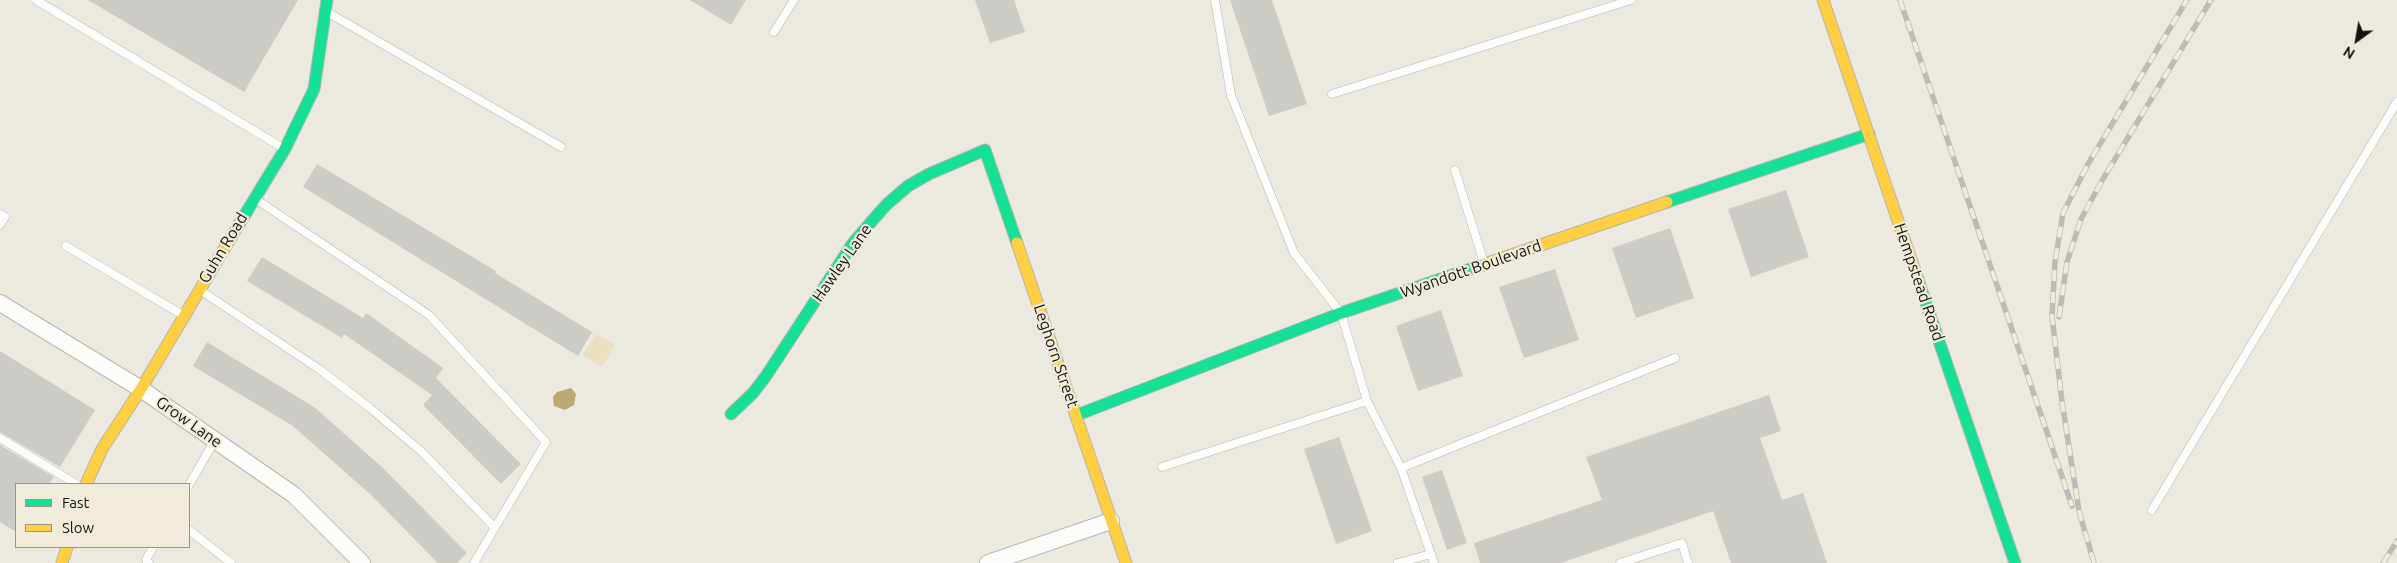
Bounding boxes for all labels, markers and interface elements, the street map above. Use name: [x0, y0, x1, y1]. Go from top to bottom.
north arrow: [2332, 15, 2382, 65]
text: N: [2340, 43, 2358, 62]
street label: Guhn Road: [195, 209, 251, 287]
street label: Hawley Lane: [808, 220, 876, 306]
street label: Hempstead Road: [1890, 221, 1948, 343]
street label: Wyandott Boulevard: [1398, 236, 1544, 302]
street label: Leghorn Street: [1029, 302, 1083, 410]
street label: Grow Lane: [152, 392, 226, 452]
legend: [15, 483, 190, 548]
text: Fast: [62, 494, 89, 511]
text: Slow: [62, 519, 94, 536]

